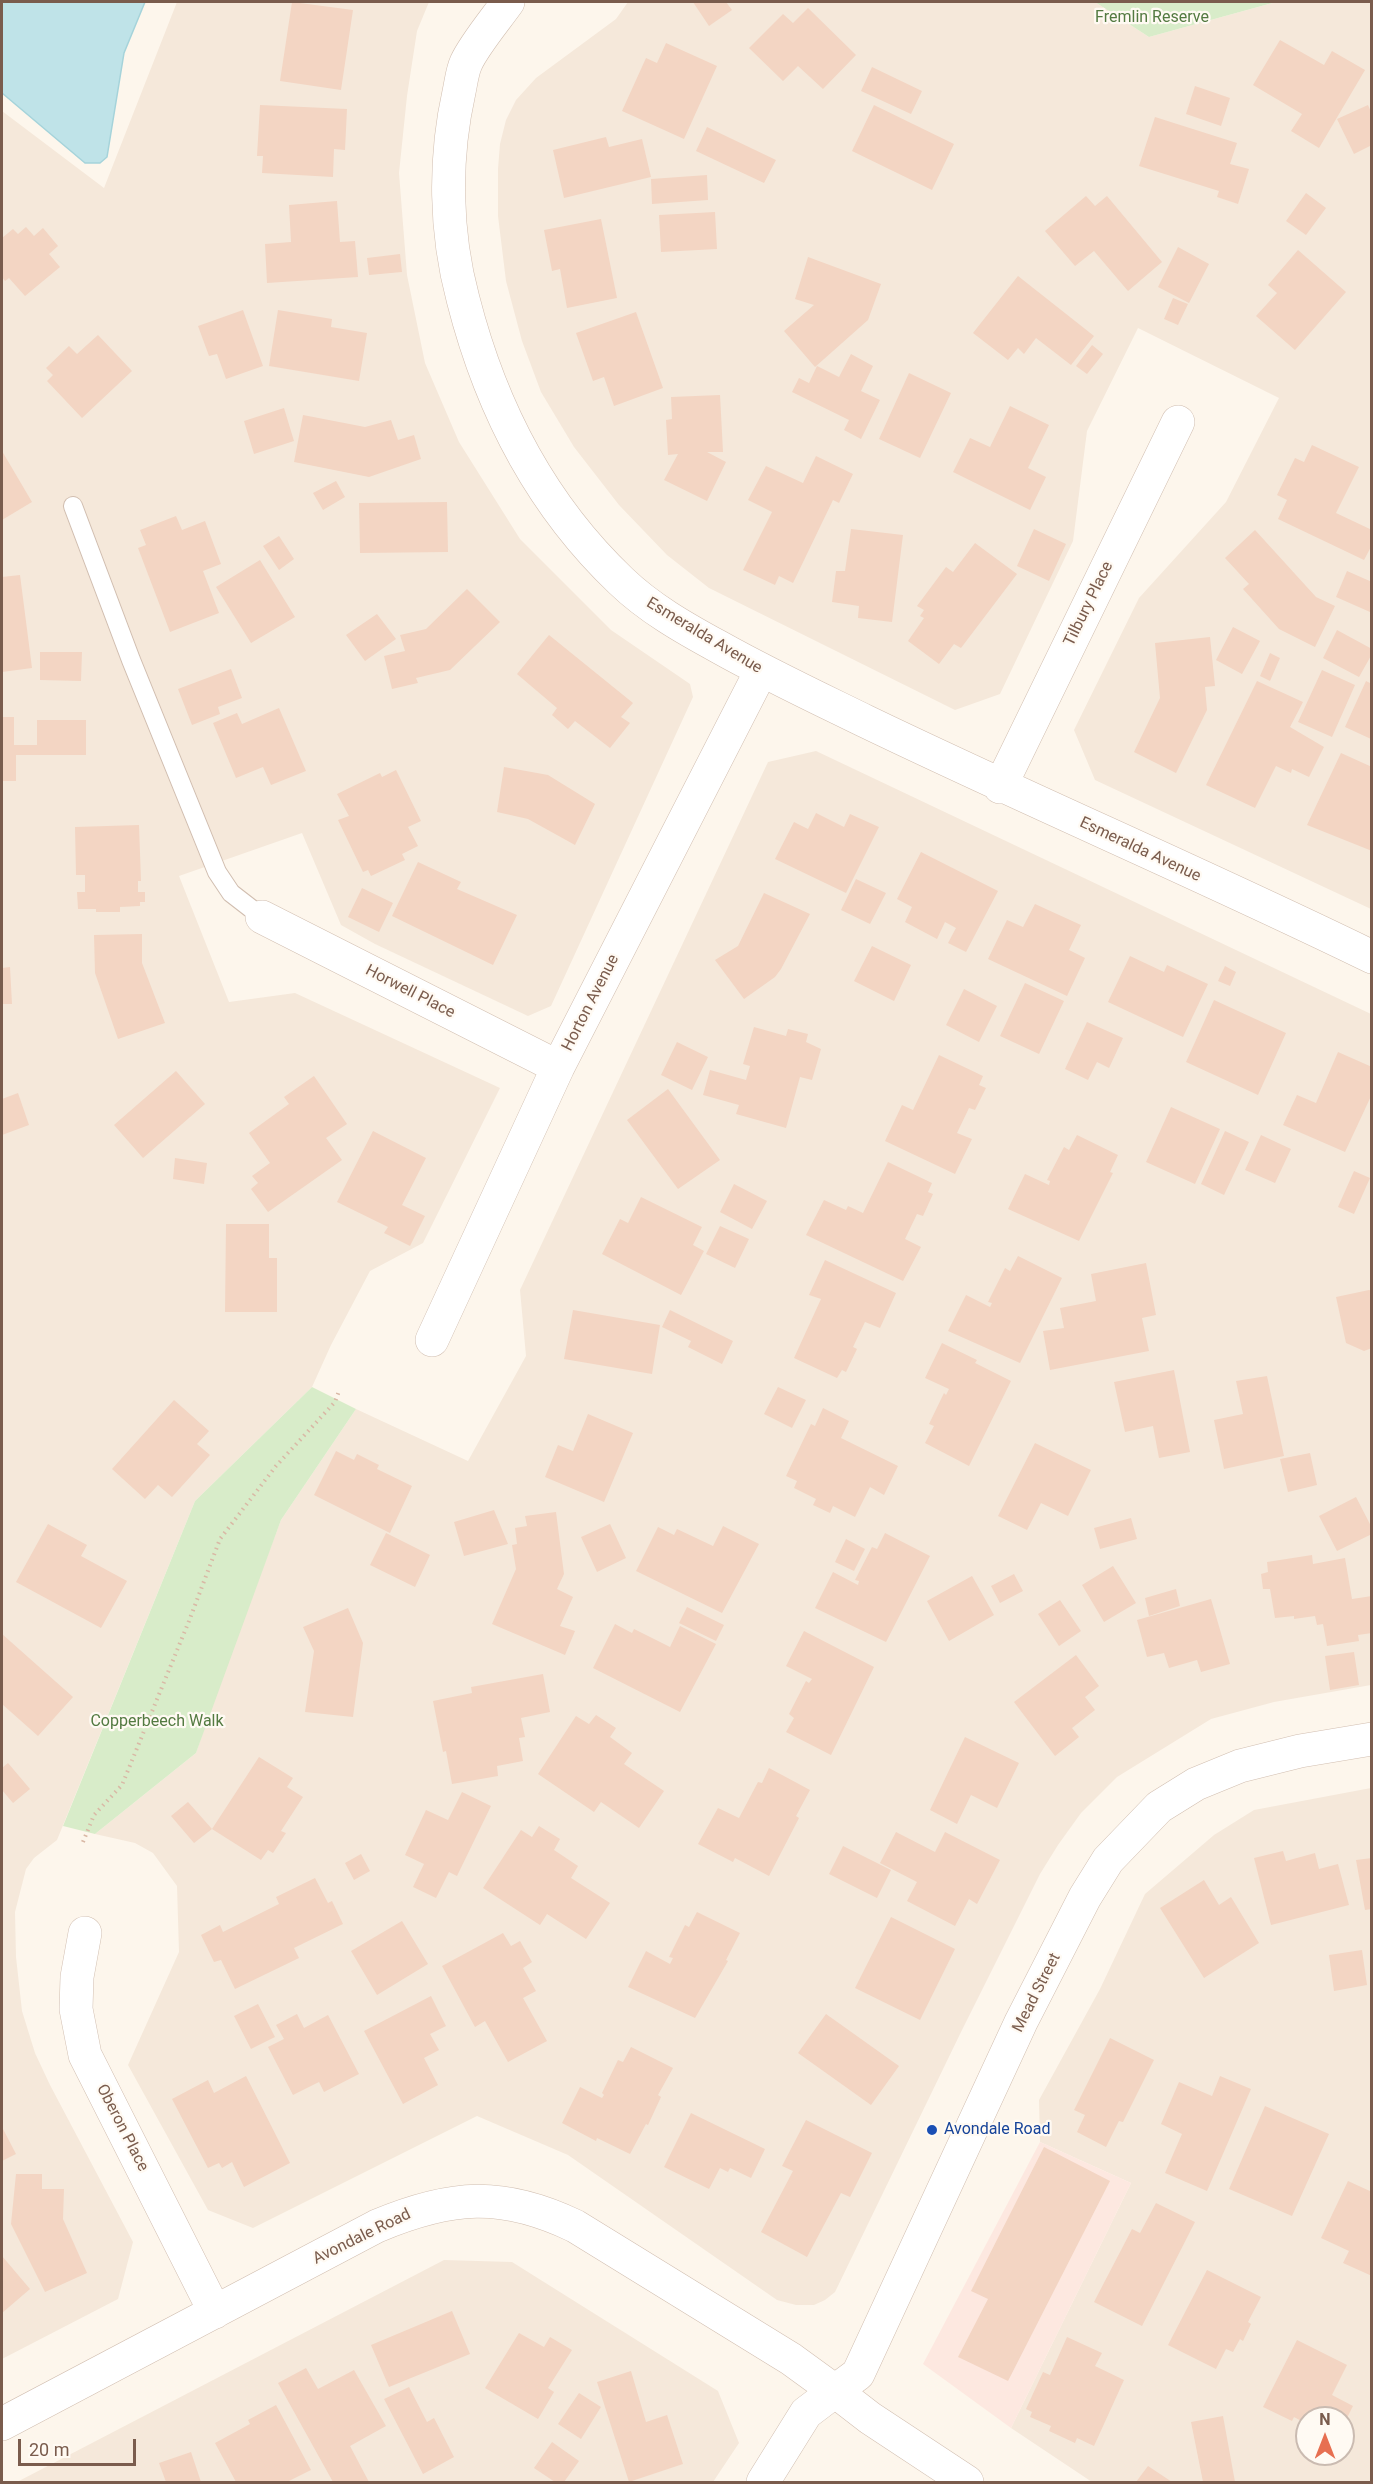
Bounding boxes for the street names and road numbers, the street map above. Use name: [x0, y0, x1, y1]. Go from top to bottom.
street label: Tilbury Place: [1060, 559, 1118, 649]
street label: Esmeralda Avenue: [643, 594, 765, 678]
street label: Esmeralda Avenue: [1076, 813, 1204, 887]
street label: Horton Avenue: [558, 952, 624, 1054]
street label: Horwell Place: [362, 961, 458, 1023]
street label: Mead Street: [1009, 1950, 1065, 2036]
street label: Oberon Place: [92, 2081, 152, 2175]
street label: Avondale Road: [310, 2205, 414, 2269]

